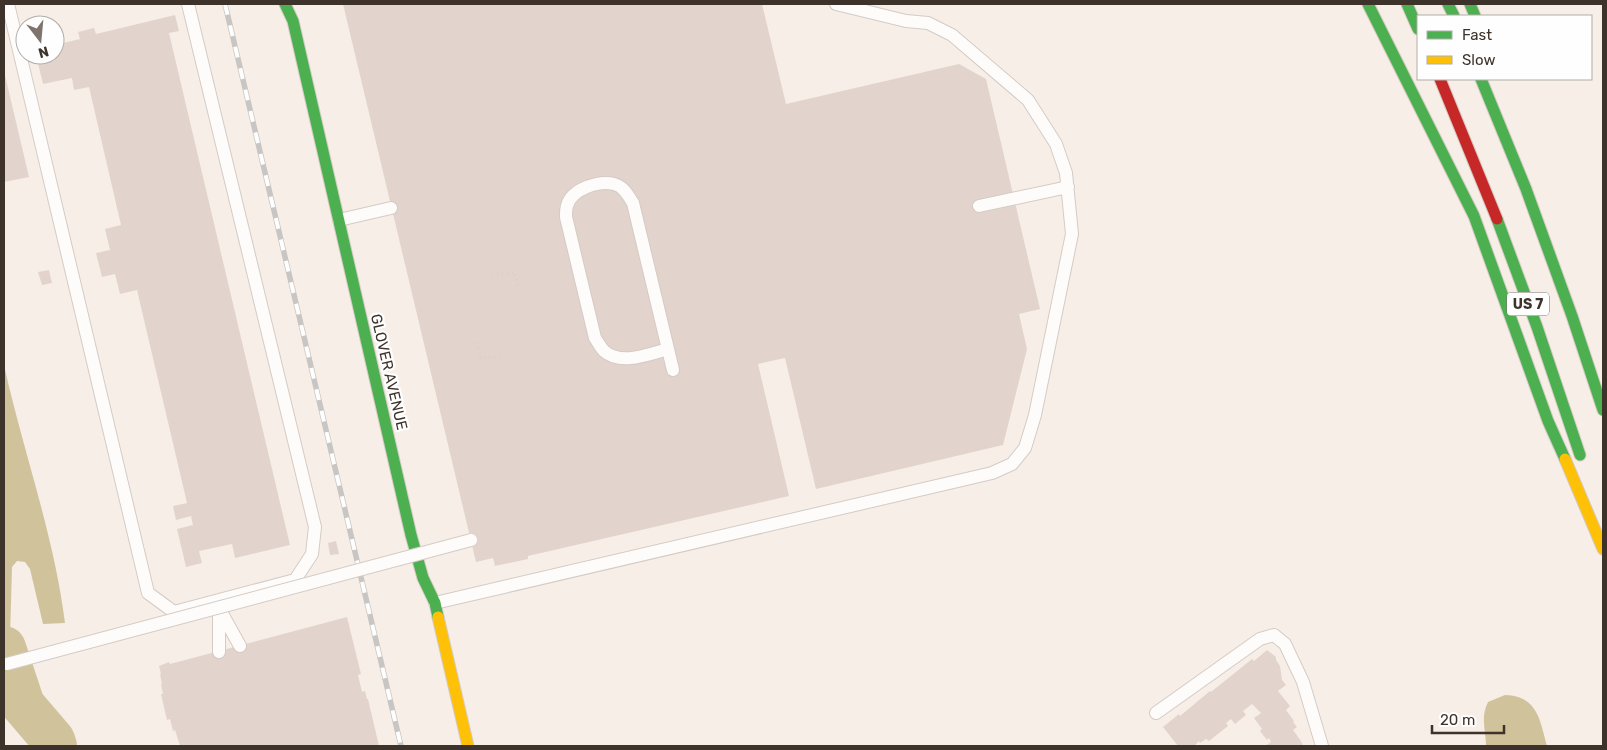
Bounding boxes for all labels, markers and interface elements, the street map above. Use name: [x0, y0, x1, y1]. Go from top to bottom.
north arrow: [15, 15, 65, 65]
legend: [1417, 15, 1592, 80]
text: Fast: [1462, 26, 1492, 44]
text: N: [36, 42, 51, 62]
text: Slow: [1462, 51, 1495, 69]
road number: US 7: [1507, 292, 1549, 316]
street label: GLOVER AVENUE: [367, 312, 411, 432]
scale bar: [1432, 702, 1504, 734]
text: 20 m: [1440, 711, 1475, 729]

